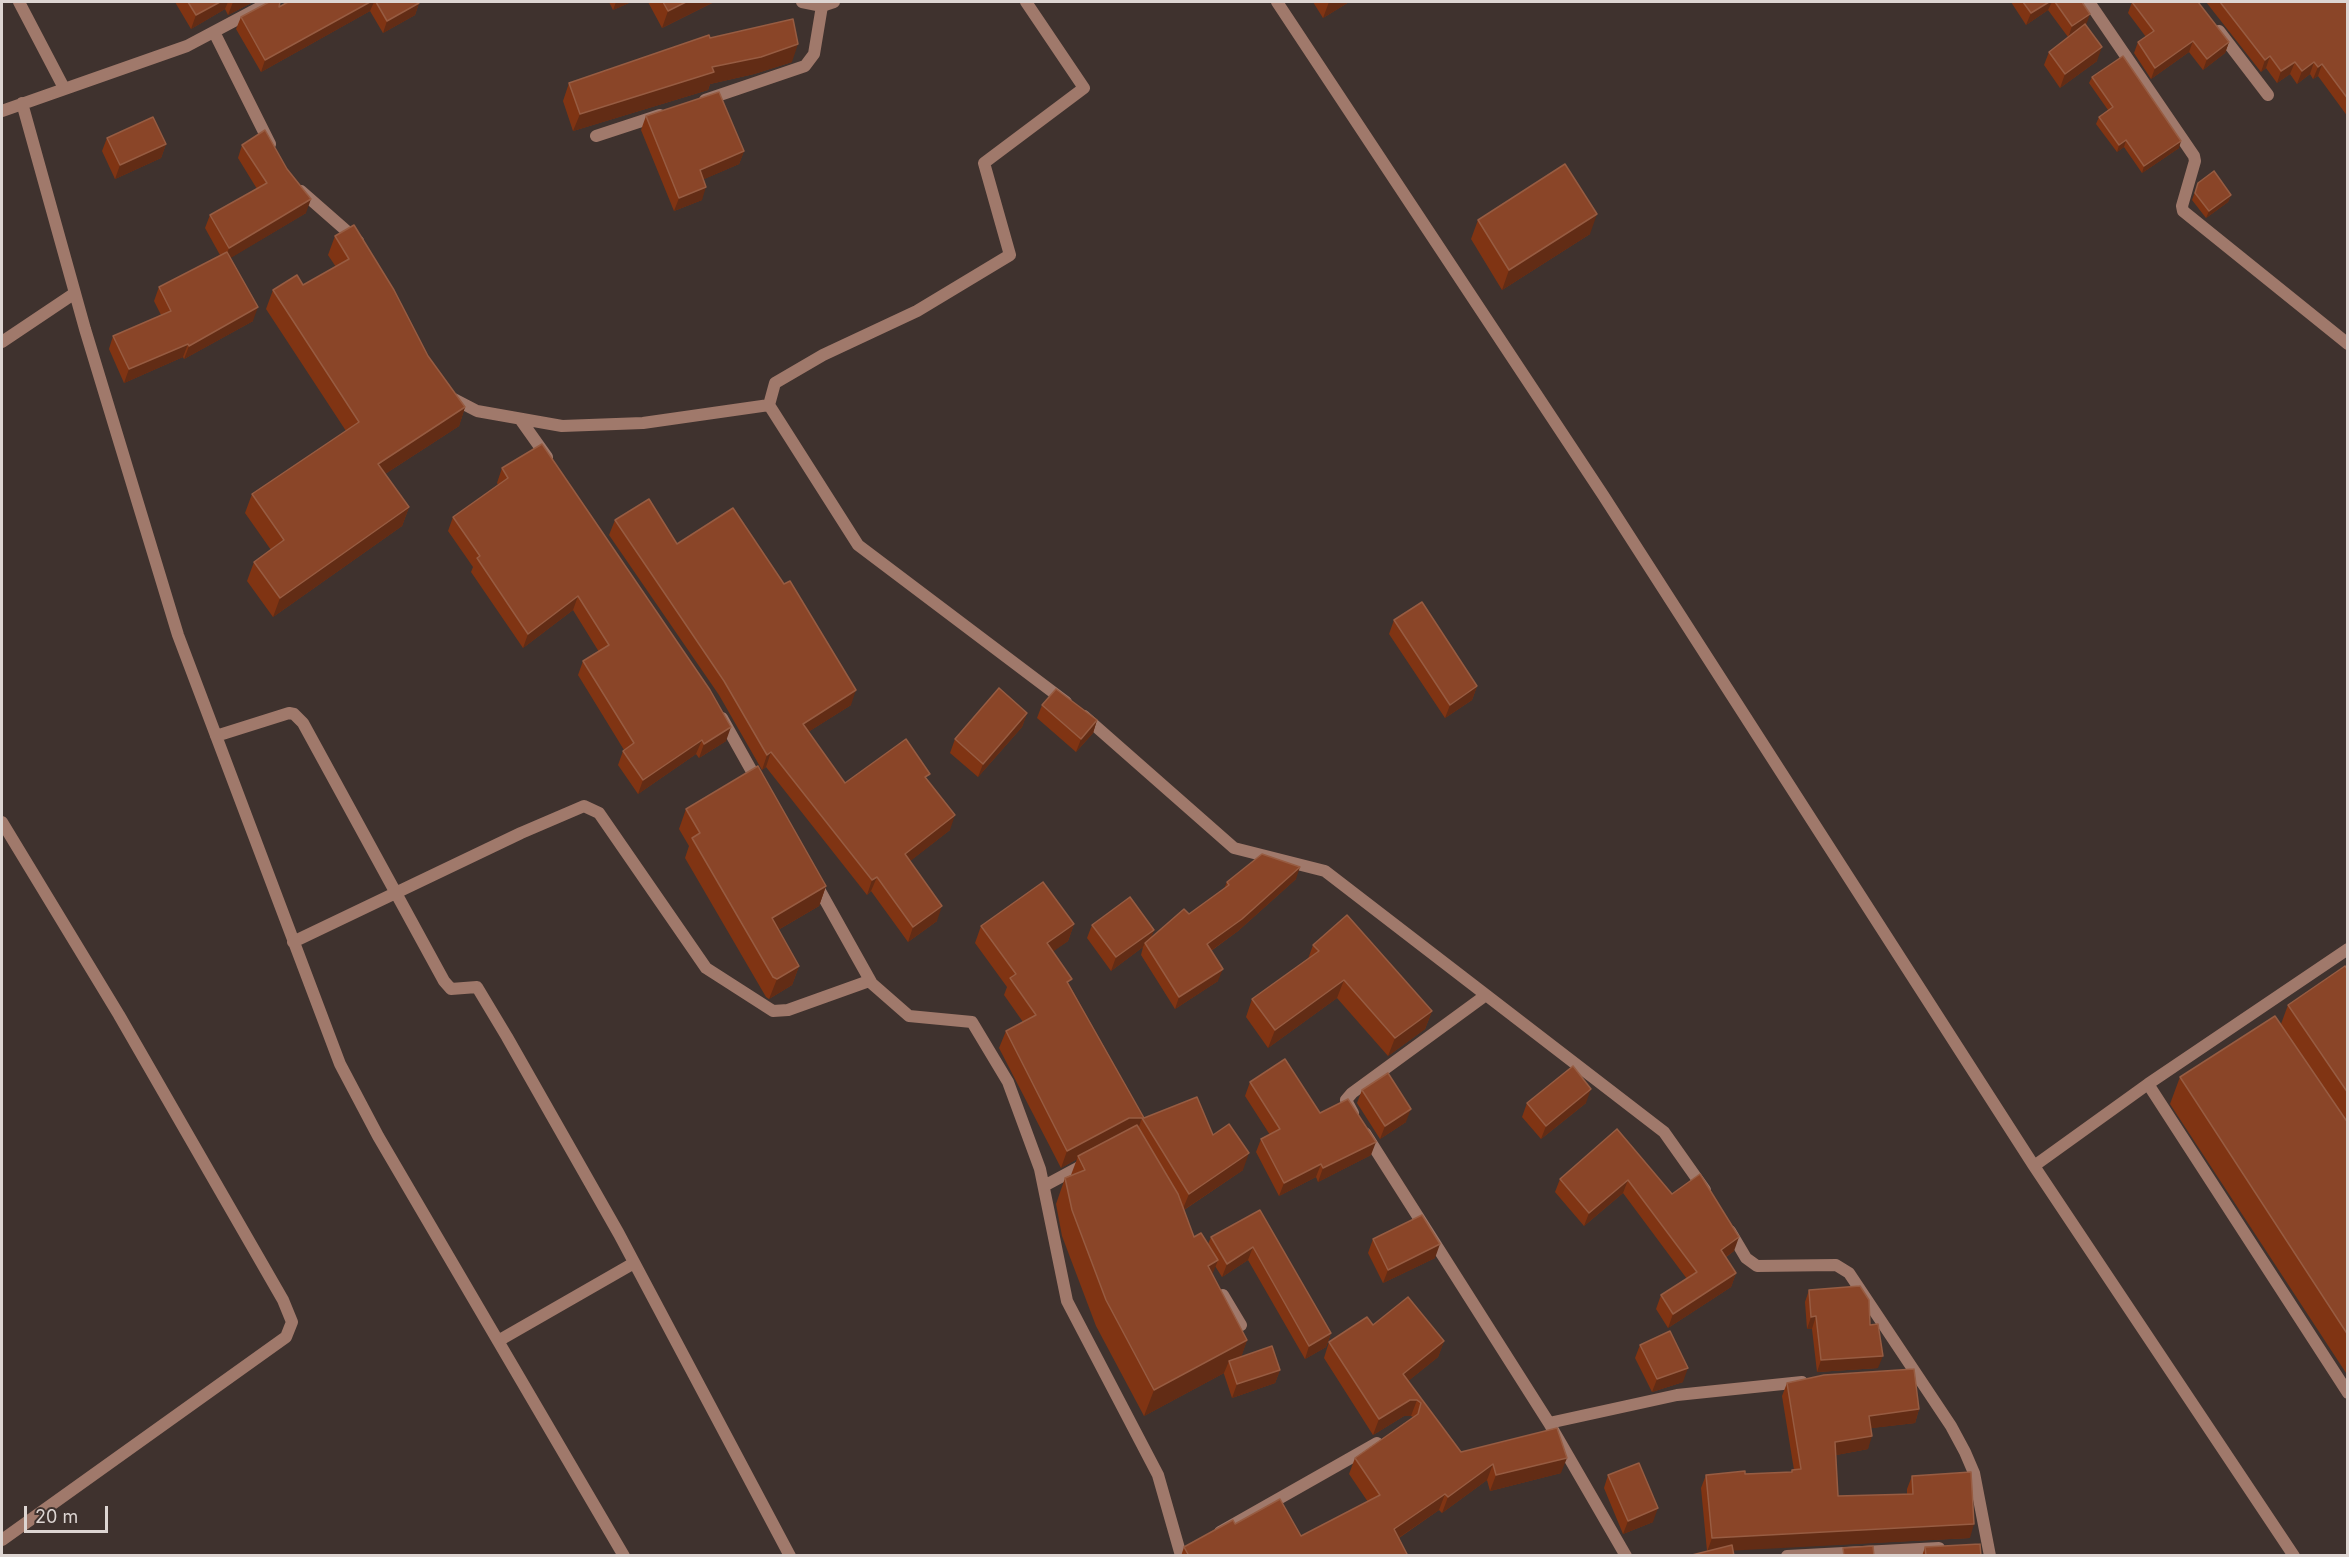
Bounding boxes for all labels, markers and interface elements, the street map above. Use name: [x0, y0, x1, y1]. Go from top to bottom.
scale bar: [27, 1494, 111, 1532]
text: 20 m: [35, 1506, 78, 1527]

